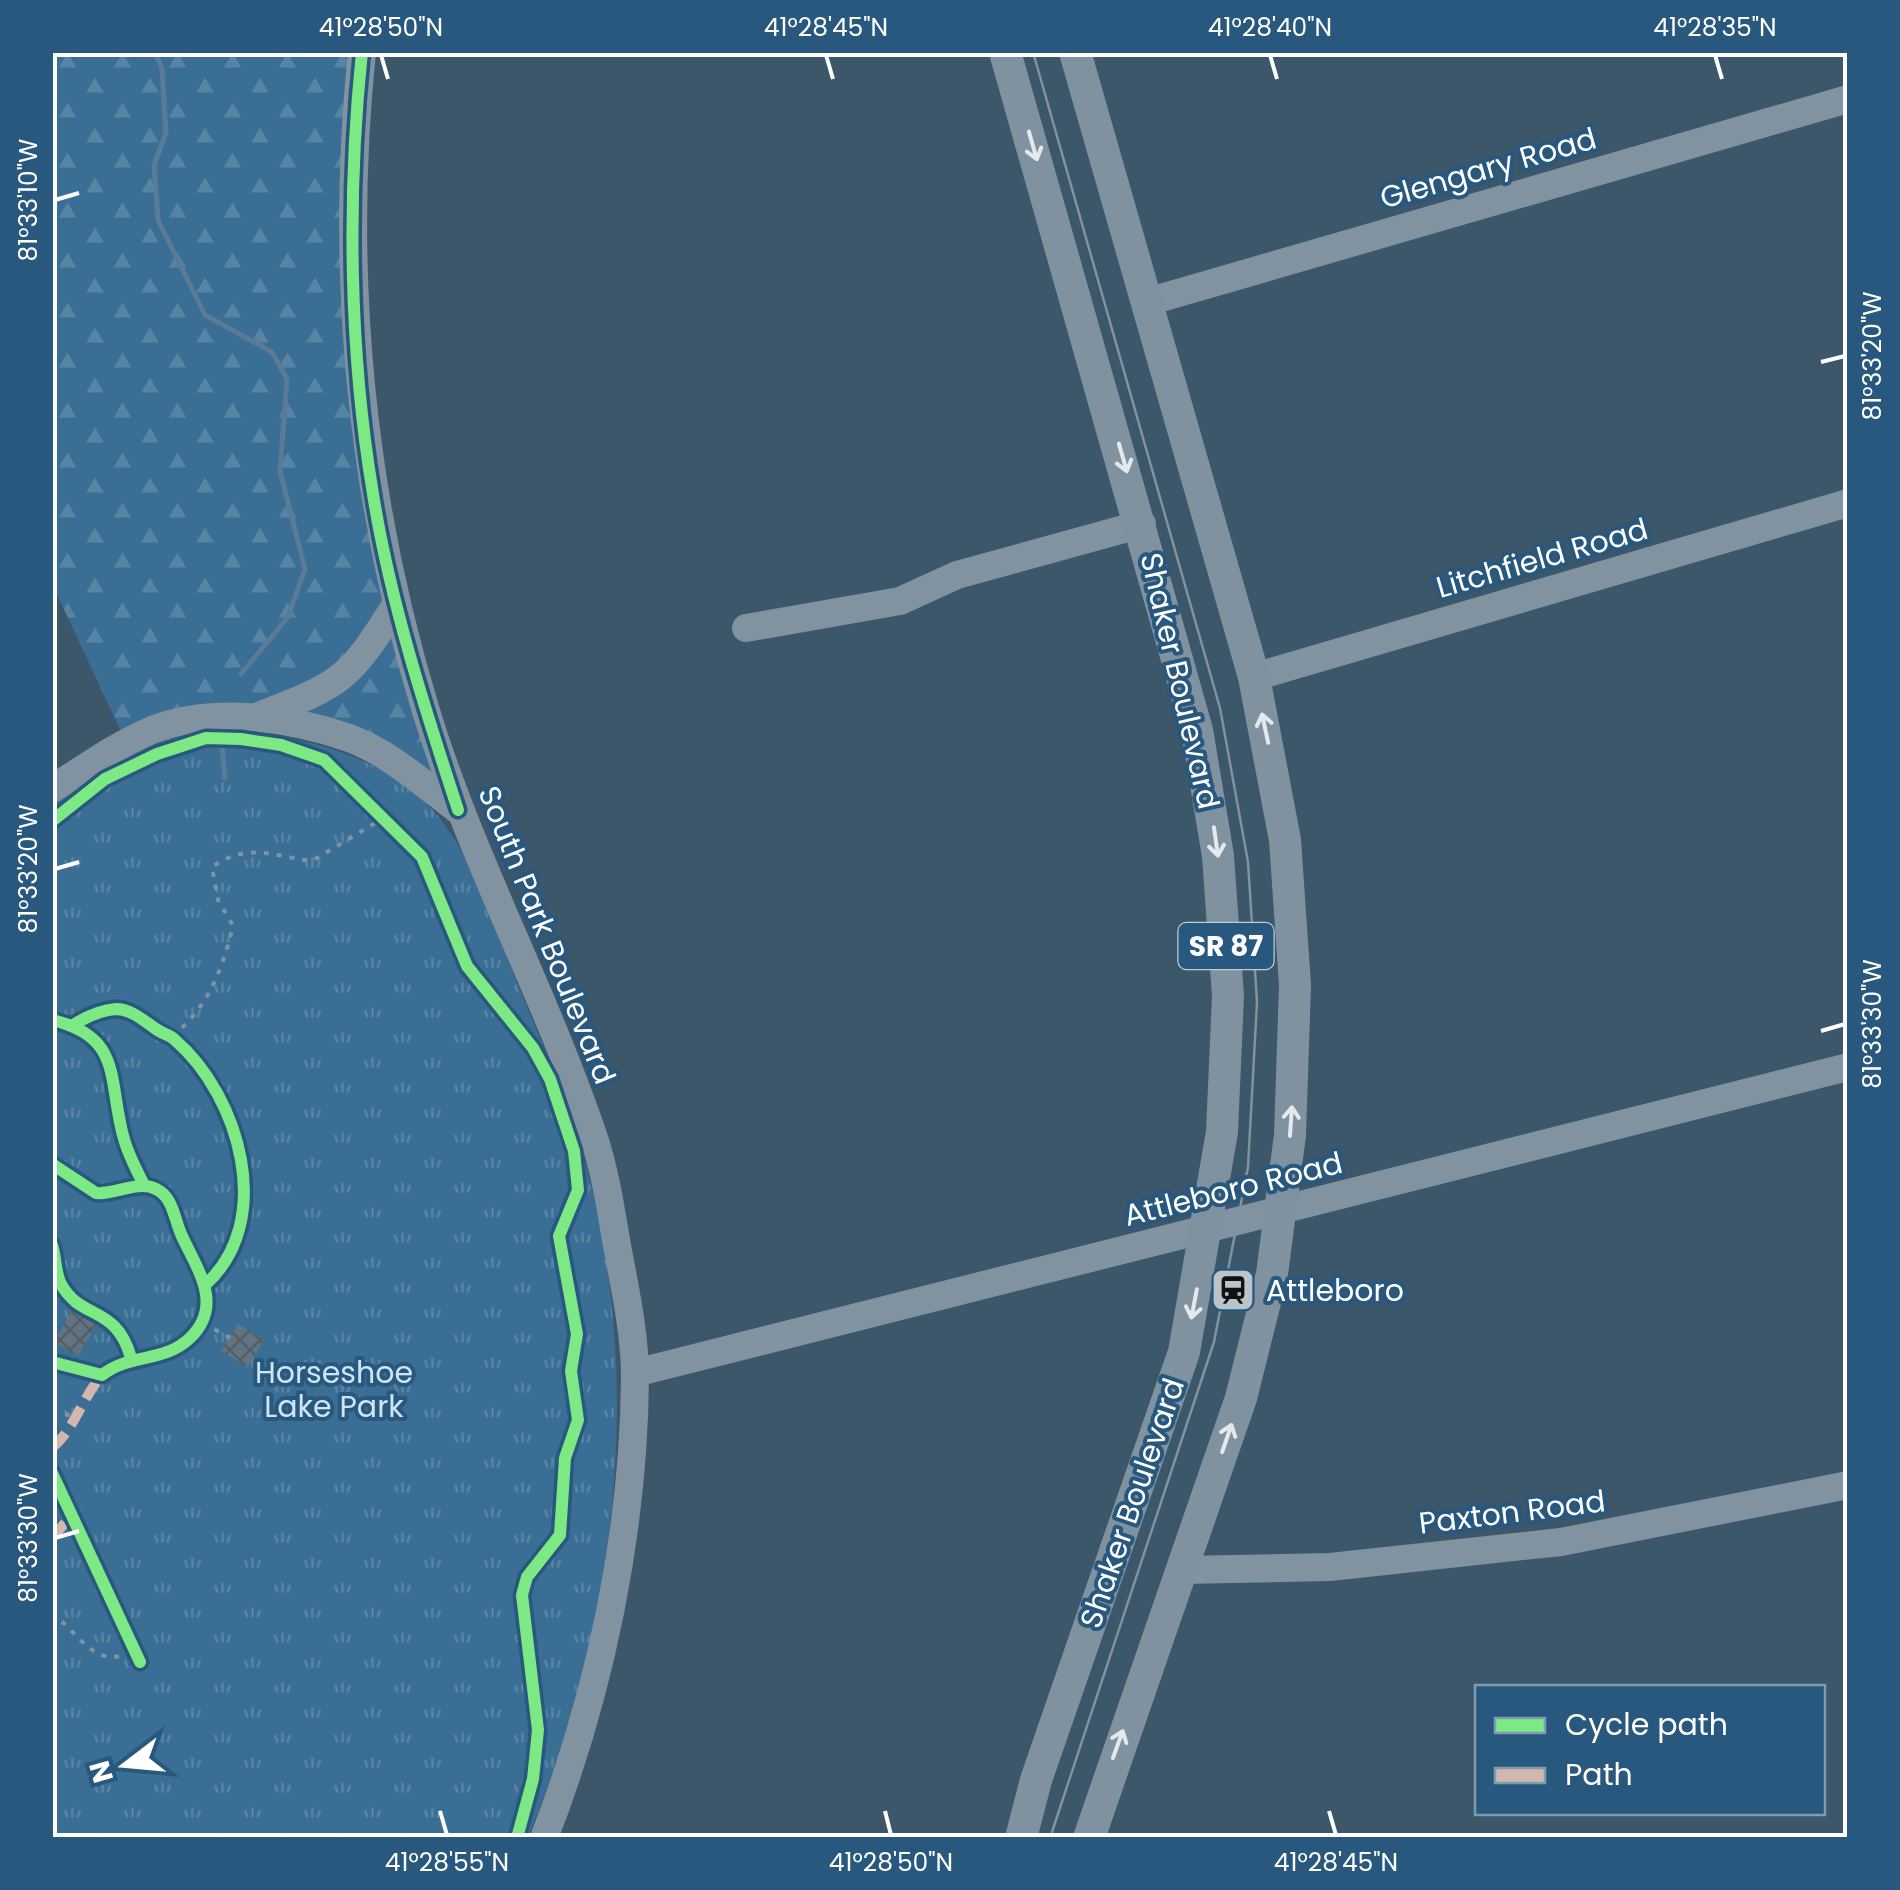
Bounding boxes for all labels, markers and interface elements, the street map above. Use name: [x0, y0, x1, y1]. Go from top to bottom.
text: 41°28'50"N: [319, 10, 443, 45]
text: 41°28'45"N: [764, 10, 888, 45]
text: 41°28'40"N: [1208, 10, 1332, 45]
text: 41°28'35"N: [1653, 10, 1777, 45]
street label: Glengary Road: [1375, 117, 1601, 219]
one-way arrow: [1024, 130, 1043, 161]
text: 81°33'10"W: [11, 139, 46, 261]
text: 81°33'20"W: [1855, 291, 1890, 421]
one-way arrow: [1115, 442, 1133, 474]
street label: Litchfield Road: [1431, 507, 1653, 609]
street label: Shaker Boulevard: [1130, 549, 1230, 813]
one-way arrow: [1255, 713, 1274, 745]
street label: South Park Boulevard: [468, 780, 626, 1090]
text: 81°33'20"W: [11, 804, 46, 934]
one-way arrow: [1208, 825, 1226, 857]
road number: SR 87: [1178, 923, 1274, 969]
text: 81°33'30"W: [1855, 959, 1890, 1089]
one-way arrow: [1282, 1105, 1301, 1137]
street label: Attleboro Road: [1119, 1141, 1347, 1237]
station icon: Attleboro: [1210, 1267, 1256, 1313]
place label: Attleboro: [1266, 1269, 1404, 1312]
one-way arrow: [1184, 1287, 1203, 1319]
park label: Horseshoe Lake Park: [255, 1351, 413, 1428]
street label: Shaker Boulevard: [1069, 1372, 1195, 1634]
one-way arrow: [1219, 1423, 1237, 1455]
text: 81°33'30"W: [11, 1473, 46, 1603]
street label: Paxton Road: [1416, 1479, 1608, 1545]
legend: [1475, 1685, 1825, 1815]
text: Cycle path: [1565, 1703, 1728, 1746]
north arrow: [75, 1715, 175, 1815]
one-way arrow: [1110, 1730, 1128, 1761]
text: Path: [1565, 1753, 1633, 1796]
text: N: [80, 1756, 123, 1787]
text: 41°28'55"N: [385, 1845, 509, 1880]
text: 41°28'50"N: [829, 1845, 953, 1880]
text: 41°28'45"N: [1274, 1845, 1398, 1880]

